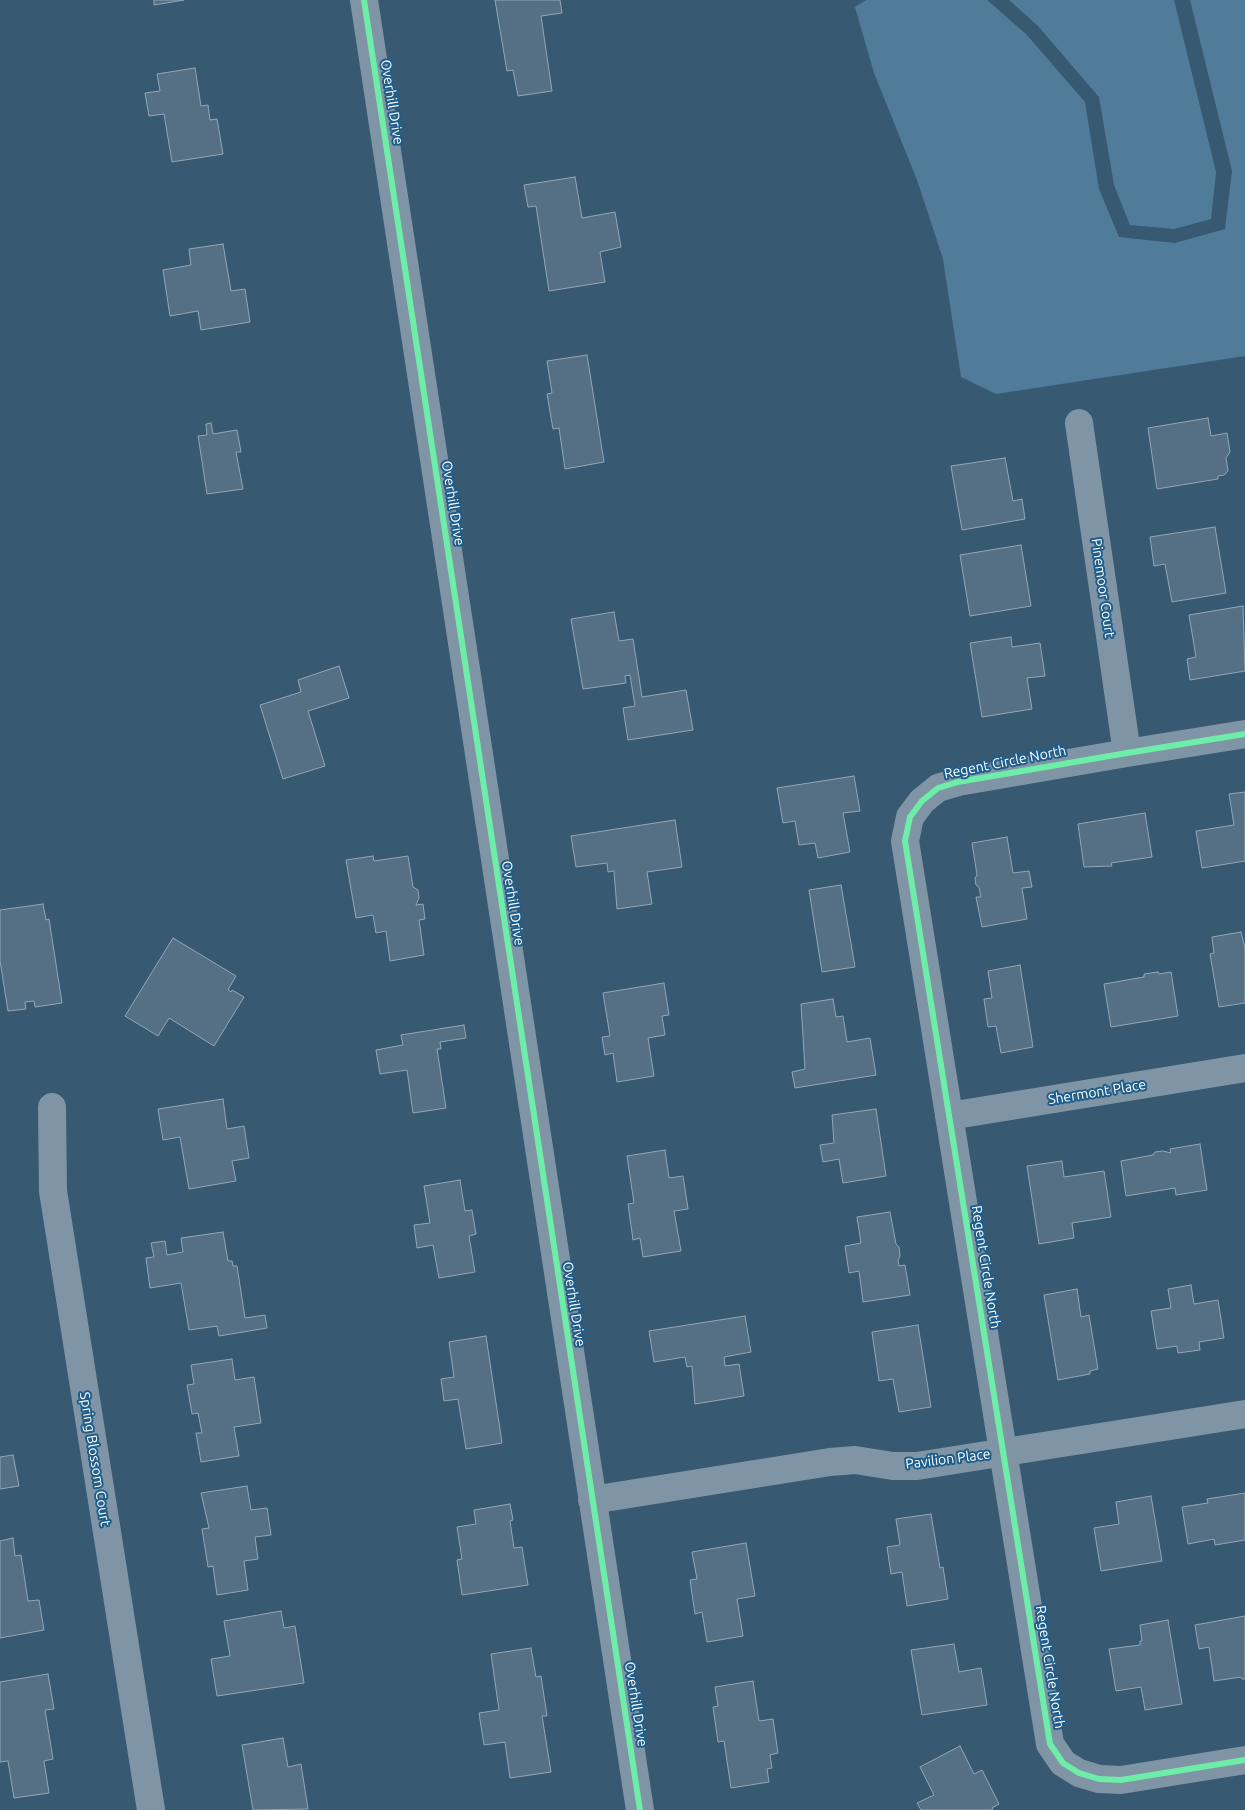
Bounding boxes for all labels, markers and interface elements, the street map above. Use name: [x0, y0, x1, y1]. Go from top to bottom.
street label: Overhill Drive: [377, 58, 407, 146]
street label: Overhill Drive: [438, 459, 468, 547]
street label: Pinemoor Court: [1088, 537, 1118, 639]
street label: Regent Circle North: [942, 742, 1068, 782]
street label: Overhill Drive: [498, 859, 528, 947]
street label: Shermont Place: [1047, 1076, 1147, 1108]
street label: Regent Circle North: [968, 1204, 1004, 1330]
street label: Overhill Drive: [559, 1260, 589, 1348]
street label: Spring Blossom Court: [76, 1391, 114, 1527]
street label: Pavilion Place: [905, 1445, 991, 1473]
street label: Regent Circle North: [1032, 1604, 1068, 1730]
street label: Overhill Drive: [621, 1660, 651, 1748]

